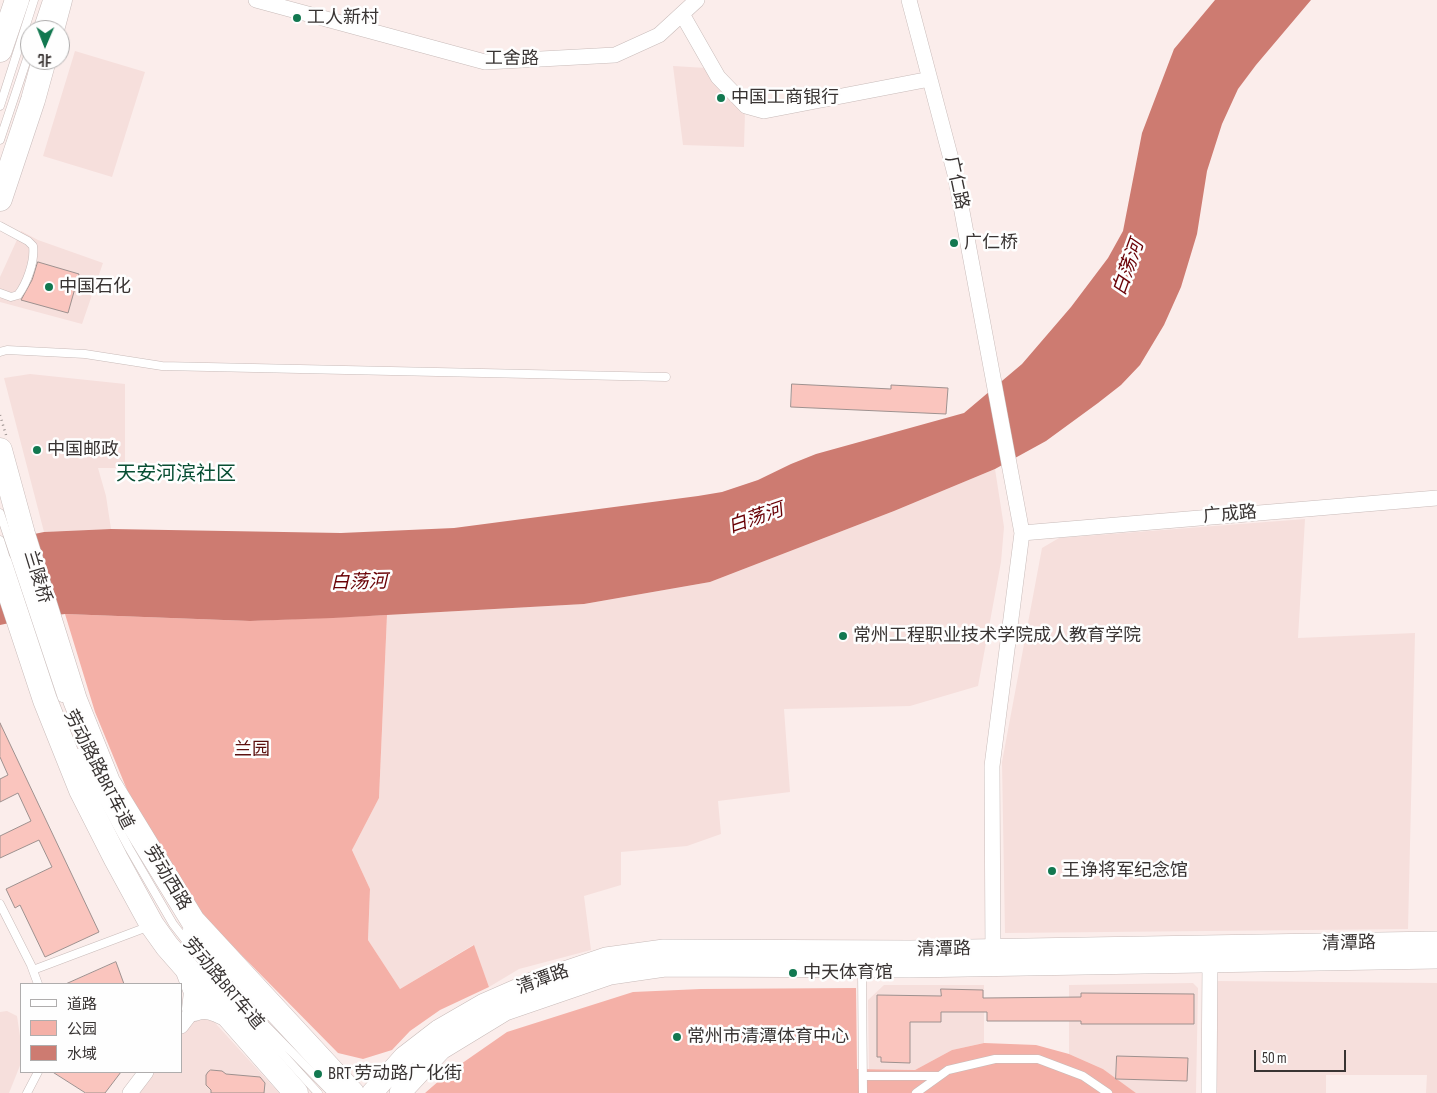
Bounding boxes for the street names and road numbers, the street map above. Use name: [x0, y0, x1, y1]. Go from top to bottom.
street label: 工舍路: [485, 48, 539, 70]
street label: 广仁路: [940, 154, 972, 212]
street label: 广成路: [1202, 502, 1258, 528]
street label: 兰陵桥: [19, 548, 55, 606]
street label: 劳动路路BRT车道: [59, 707, 137, 833]
street label: 劳动西路: [139, 842, 195, 914]
street label: 清潭路: [1322, 933, 1376, 955]
street label: 劳动路BRT车道: [178, 934, 268, 1034]
street label: 清潭路: [917, 939, 971, 961]
street label: 清潭路: [514, 961, 572, 999]

